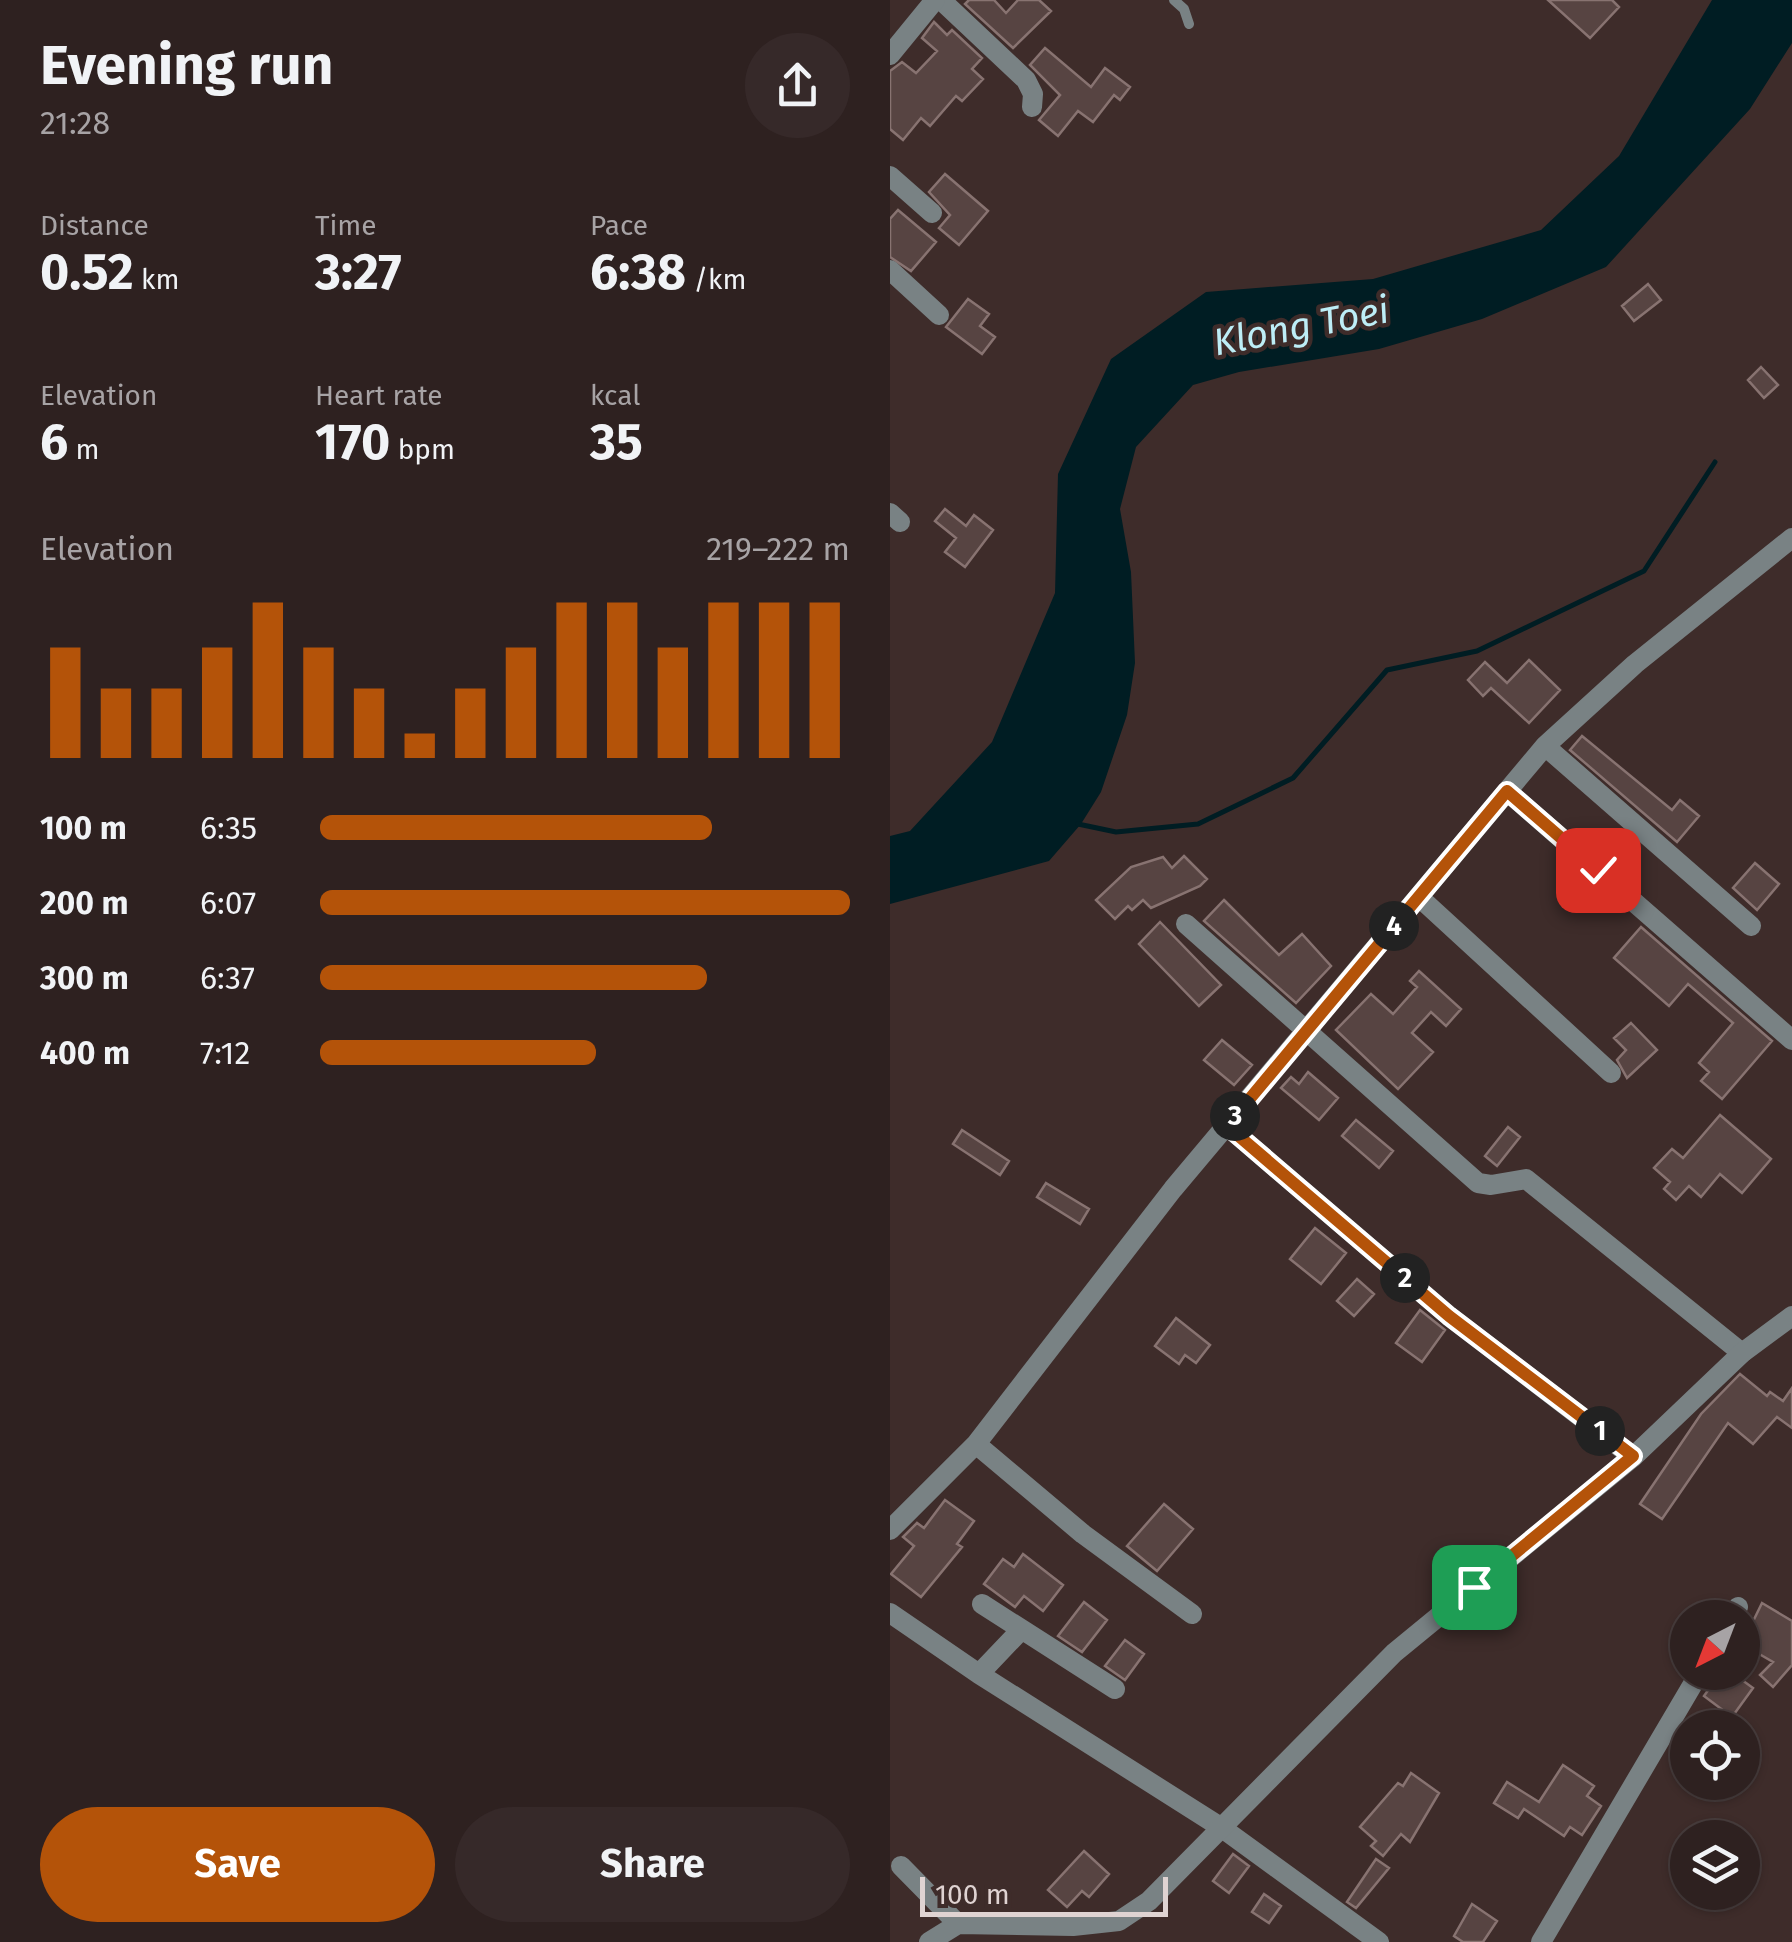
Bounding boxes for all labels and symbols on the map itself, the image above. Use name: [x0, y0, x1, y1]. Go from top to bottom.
water label: Klong Toei: [1209, 286, 1393, 366]
pin: [1556, 828, 1641, 913]
pin: 4: [1369, 901, 1419, 951]
pin: 3: [1210, 1091, 1260, 1141]
pin: 2: [1380, 1253, 1430, 1303]
pin: 1: [1575, 1406, 1625, 1456]
pin: [1432, 1545, 1517, 1630]
north arrow: [1670, 1600, 1760, 1690]
scale bar: [920, 1872, 1168, 1916]

